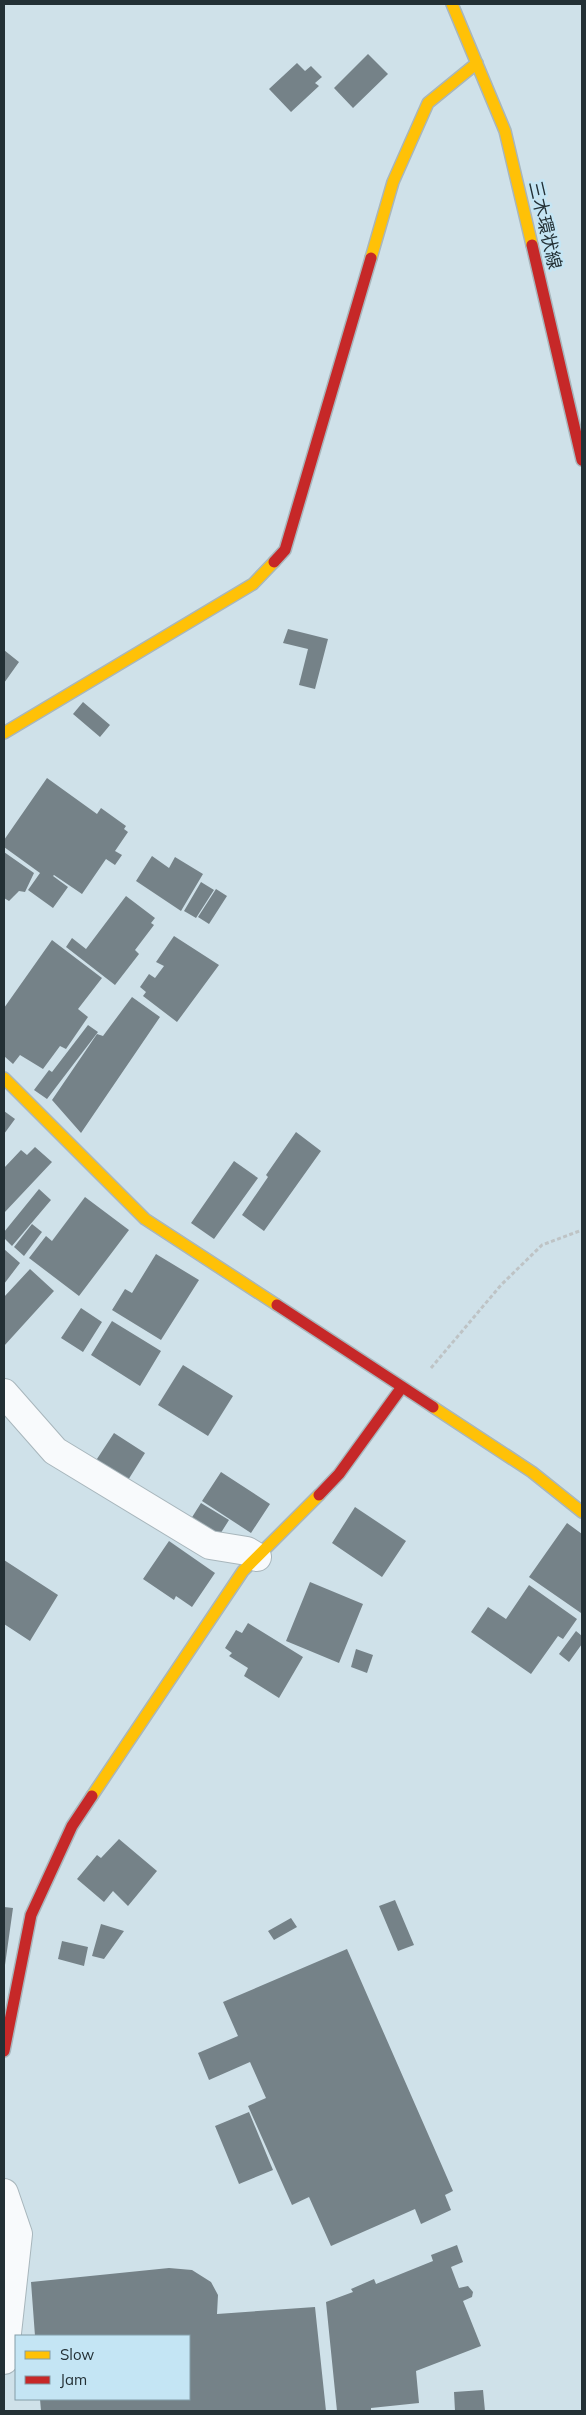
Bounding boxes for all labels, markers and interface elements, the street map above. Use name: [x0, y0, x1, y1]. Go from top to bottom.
street label: 三木環状線: [524, 178, 567, 271]
legend: [15, 2335, 190, 2400]
text: Slow: [60, 2345, 94, 2364]
text: Jam: [60, 2370, 87, 2389]

